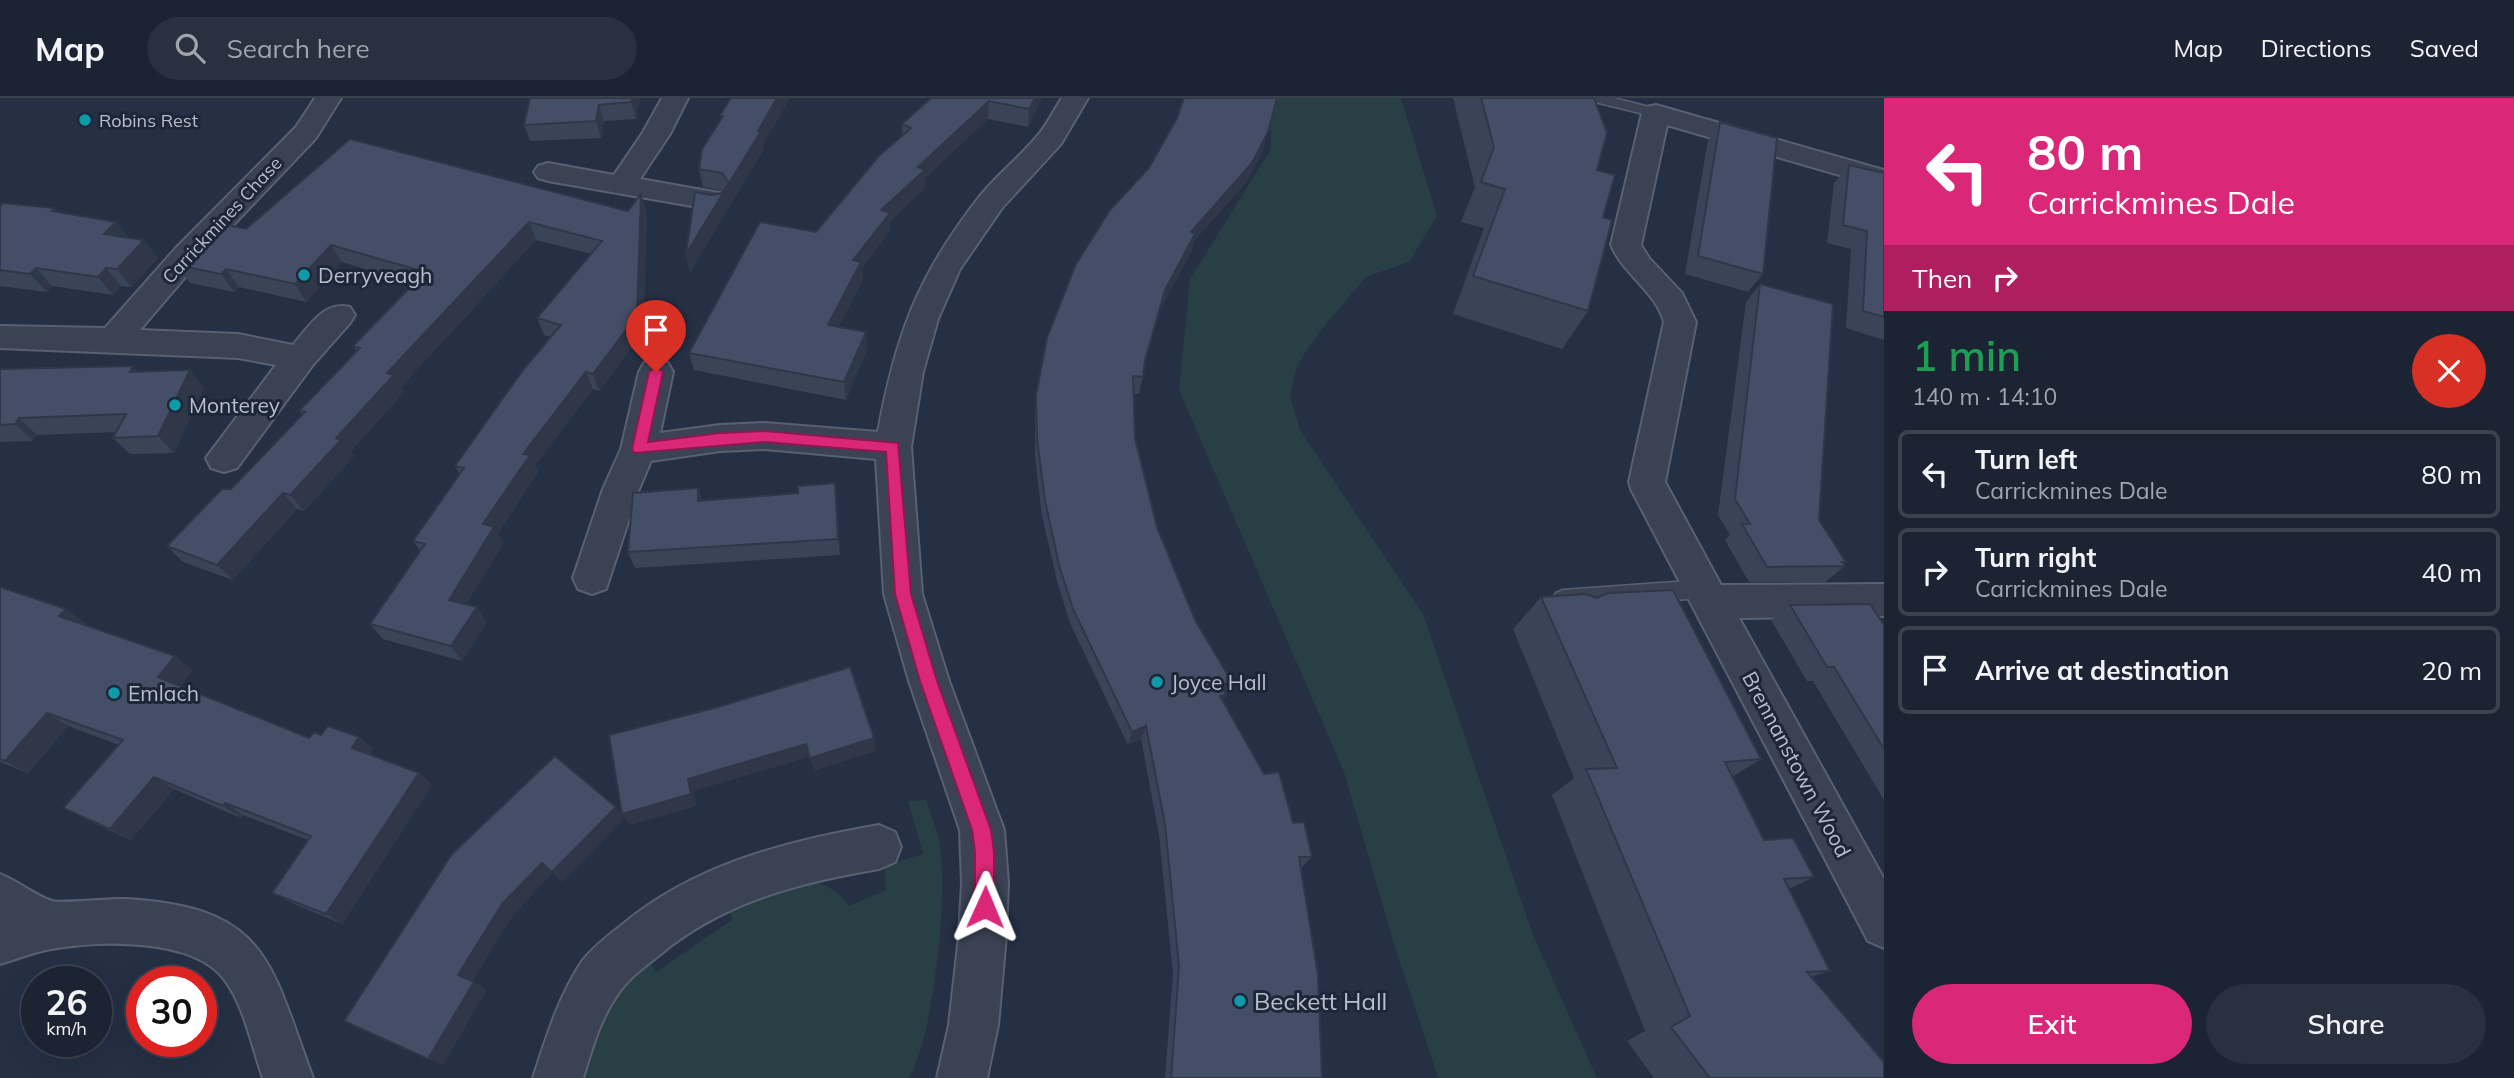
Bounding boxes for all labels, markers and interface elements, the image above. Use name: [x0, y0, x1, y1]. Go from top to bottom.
search box: [147, 17, 637, 80]
text: Map: [35, 28, 105, 69]
icon: search: [171, 29, 209, 67]
text: Search here: [227, 32, 370, 65]
text: Map: [2173, 33, 2223, 63]
text: Directions: [2261, 33, 2372, 63]
text: Saved: [2410, 33, 2479, 63]
place label: Robins Rest: [99, 109, 198, 132]
marker: Robins Rest: [77, 112, 93, 128]
text: 80 m: [2027, 121, 2143, 182]
icon: left: [1912, 126, 2003, 217]
street label: Carrickmines Chase: [157, 152, 287, 288]
text: Carrickmines Dale: [2027, 182, 2295, 222]
icon: right: [1986, 259, 2024, 297]
place label: Derryveagh: [318, 262, 432, 288]
text: Then: [1912, 262, 1972, 295]
marker: Derryveagh: [296, 267, 312, 283]
pin: [626, 300, 686, 372]
icon: arrive: [637, 311, 675, 349]
text: 1 min: [1912, 329, 2021, 382]
button: close: [2412, 334, 2486, 408]
text: 140 m · 14:10: [1912, 382, 2057, 411]
place label: Monterey: [189, 392, 280, 418]
marker: Monterey: [167, 397, 183, 413]
text: Turn left: [1975, 443, 2077, 476]
icon: left: [1916, 455, 1954, 493]
text: 80 m: [2421, 458, 2482, 491]
text: Carrickmines Dale: [1975, 476, 2168, 505]
text: Turn right: [1975, 541, 2096, 574]
icon: right: [1916, 553, 1954, 591]
text: 40 m: [2421, 556, 2482, 589]
text: Carrickmines Dale: [1975, 574, 2168, 603]
icon: arrive: [1916, 651, 1954, 689]
text: Arrive at destination: [1975, 654, 2230, 687]
text: 20 m: [2421, 654, 2482, 687]
street label: Brennanstown Wood: [1737, 667, 1857, 861]
place label: Joyce Hall: [1171, 669, 1267, 695]
marker: Joyce Hall: [1149, 674, 1165, 690]
place label: Emlach: [128, 680, 199, 706]
marker: Emlach: [106, 685, 122, 701]
position arrow: [948, 870, 1022, 944]
speed limit sign: 30: [126, 966, 217, 1057]
text: 26: [45, 980, 88, 1024]
button: Exit: [1912, 984, 2192, 1064]
button: Share: [2206, 984, 2486, 1064]
place label: Beckett Hall: [1254, 986, 1387, 1016]
marker: Beckett Hall: [1232, 993, 1248, 1009]
text: km/h: [46, 1017, 87, 1040]

